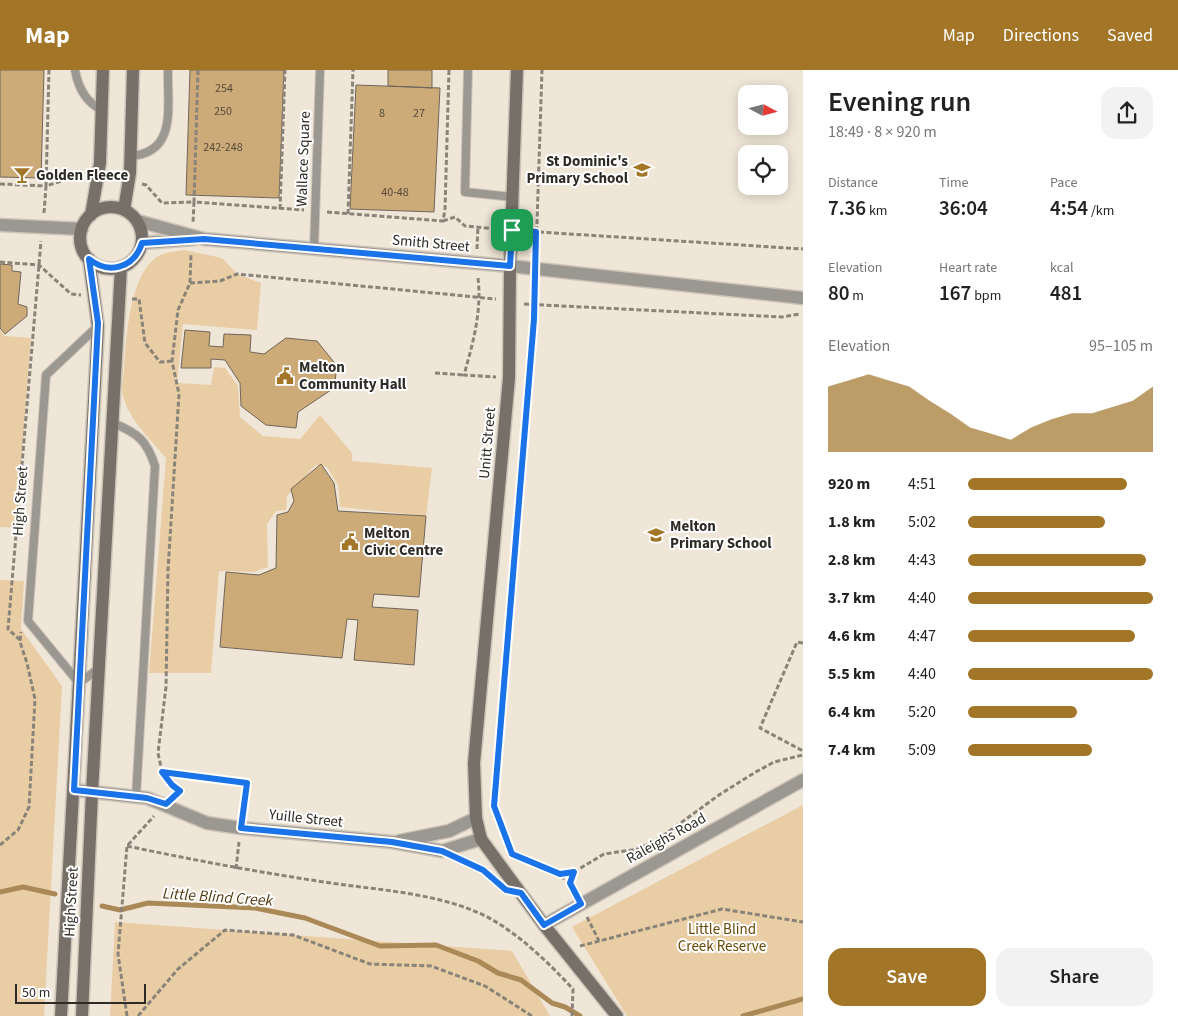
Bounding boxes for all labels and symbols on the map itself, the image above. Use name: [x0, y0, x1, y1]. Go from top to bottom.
house number: 254: [215, 80, 233, 97]
north arrow: [738, 85, 788, 135]
house number: 250: [214, 103, 232, 120]
house number: 8: [379, 105, 385, 122]
house number: 27: [413, 105, 425, 122]
street label: Wallace Square: [291, 111, 316, 207]
house number: 242-248: [203, 139, 243, 156]
place label: St Dominic's Primary School: [526, 151, 629, 189]
school or university icon: St Dominic's Primary School: [632, 160, 652, 180]
bar icon: Golden Fleece: [12, 165, 32, 185]
place label: Golden Fleece: [36, 165, 128, 186]
house number: 40-48: [381, 184, 409, 201]
pin: [491, 209, 533, 251]
street label: Smith Street: [391, 230, 471, 257]
place label: Melton Community Hall: [299, 357, 407, 395]
public building icon: Melton Community Hall: [275, 366, 295, 386]
street label: Unitt Street: [474, 406, 501, 480]
street label: High Street: [8, 465, 33, 537]
place label: Melton Primary School: [670, 516, 772, 554]
place label: Melton Civic Centre: [364, 523, 444, 561]
school or university icon: Melton Primary School: [646, 525, 666, 545]
public building icon: Melton Civic Centre: [340, 532, 360, 552]
street label: Yuille Street: [267, 804, 344, 833]
street label: Raleighs Road: [623, 808, 710, 869]
street label: High Street: [59, 867, 84, 937]
water label: Little Blind Creek: [162, 882, 274, 912]
park label: Little Blind Creek Reserve: [678, 919, 766, 957]
scale bar: [15, 981, 146, 1004]

